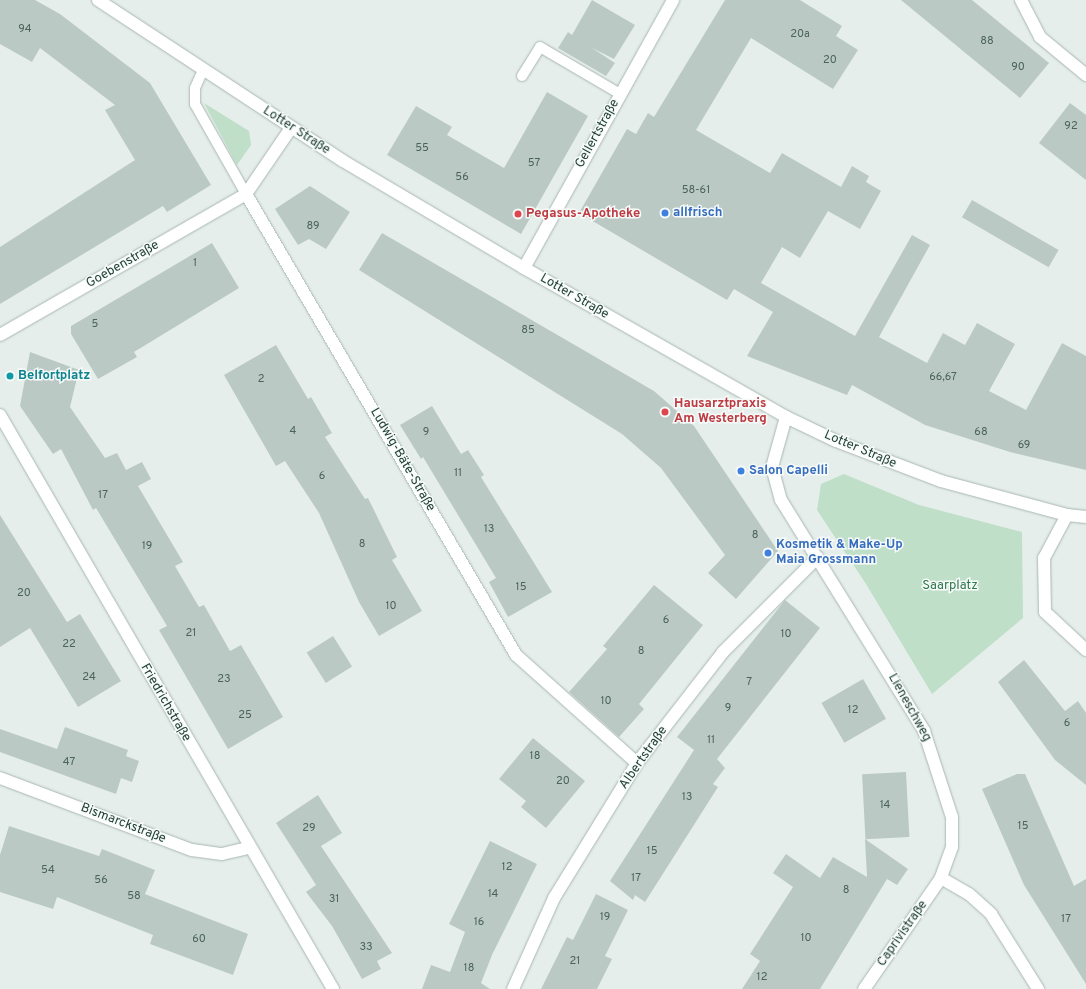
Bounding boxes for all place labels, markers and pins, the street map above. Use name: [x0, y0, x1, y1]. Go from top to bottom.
place label: allfrisch: [673, 205, 723, 221]
place label: Pegasus-Apotheke: [526, 206, 640, 222]
marker: allfrisch: [660, 208, 670, 218]
marker: Pegasus-Apotheke: [513, 209, 523, 219]
place label: Belfortplatz: [18, 368, 90, 384]
marker: Belfortplatz: [5, 371, 15, 381]
place label: Hausarztpraxis Am Westerberg: [674, 397, 767, 428]
marker: Hausarztpraxis Am Westerberg: [659, 406, 671, 418]
place label: Salon Capelli: [749, 463, 828, 479]
marker: Salon Capelli: [736, 466, 746, 476]
place label: Kosmetik & Make-Up Maia Grossmann: [776, 538, 903, 569]
marker: Kosmetik & Make-Up Maia Grossmann: [763, 548, 773, 558]

